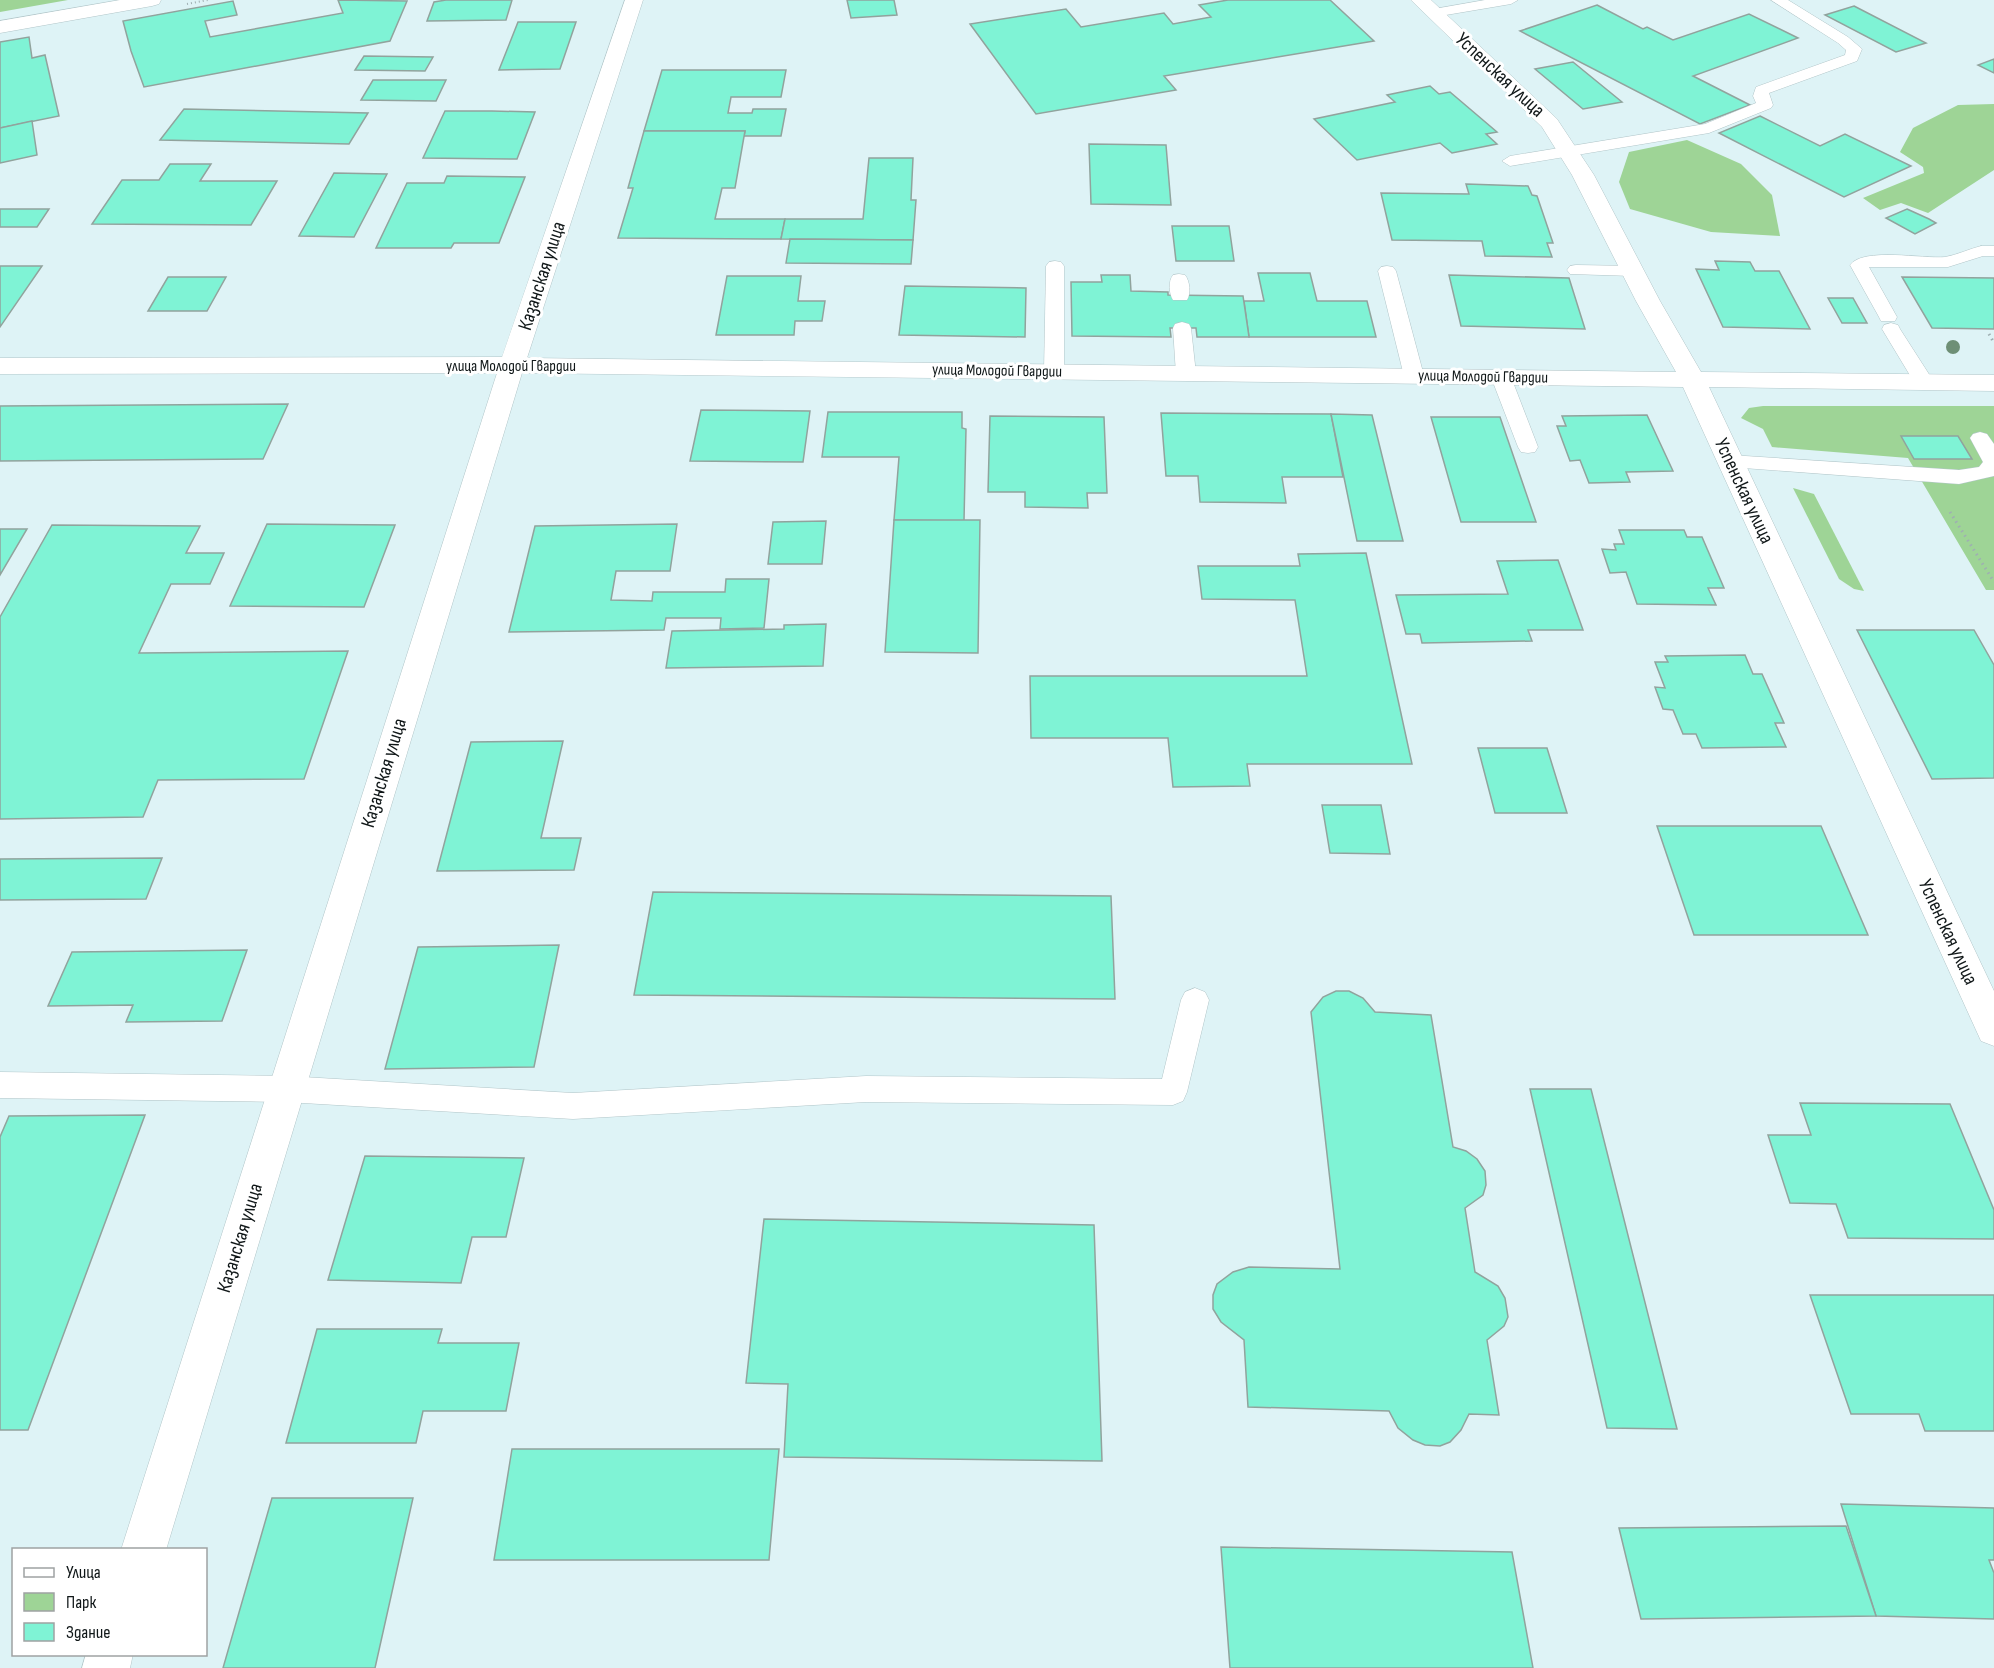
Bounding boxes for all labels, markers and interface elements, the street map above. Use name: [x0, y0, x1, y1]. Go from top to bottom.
street label: Успенская улица: [1450, 27, 1550, 123]
street label: Казанская улица: [513, 219, 571, 333]
street label: улица Молодой Гвардии: [446, 357, 576, 376]
street label: улица Молодой Гвардии: [932, 360, 1062, 382]
street label: улица Молодой Гвардии: [1418, 366, 1548, 388]
street label: Успенская улица: [1709, 434, 1779, 548]
street label: Казанская улица: [356, 715, 412, 831]
street label: Успенская улица: [1913, 875, 1983, 989]
street label: Казанская улица: [212, 1180, 268, 1296]
legend: [12, 1548, 207, 1656]
text: Улица: [66, 1562, 101, 1583]
text: Парк: [66, 1592, 97, 1613]
text: Здание: [66, 1622, 111, 1643]

